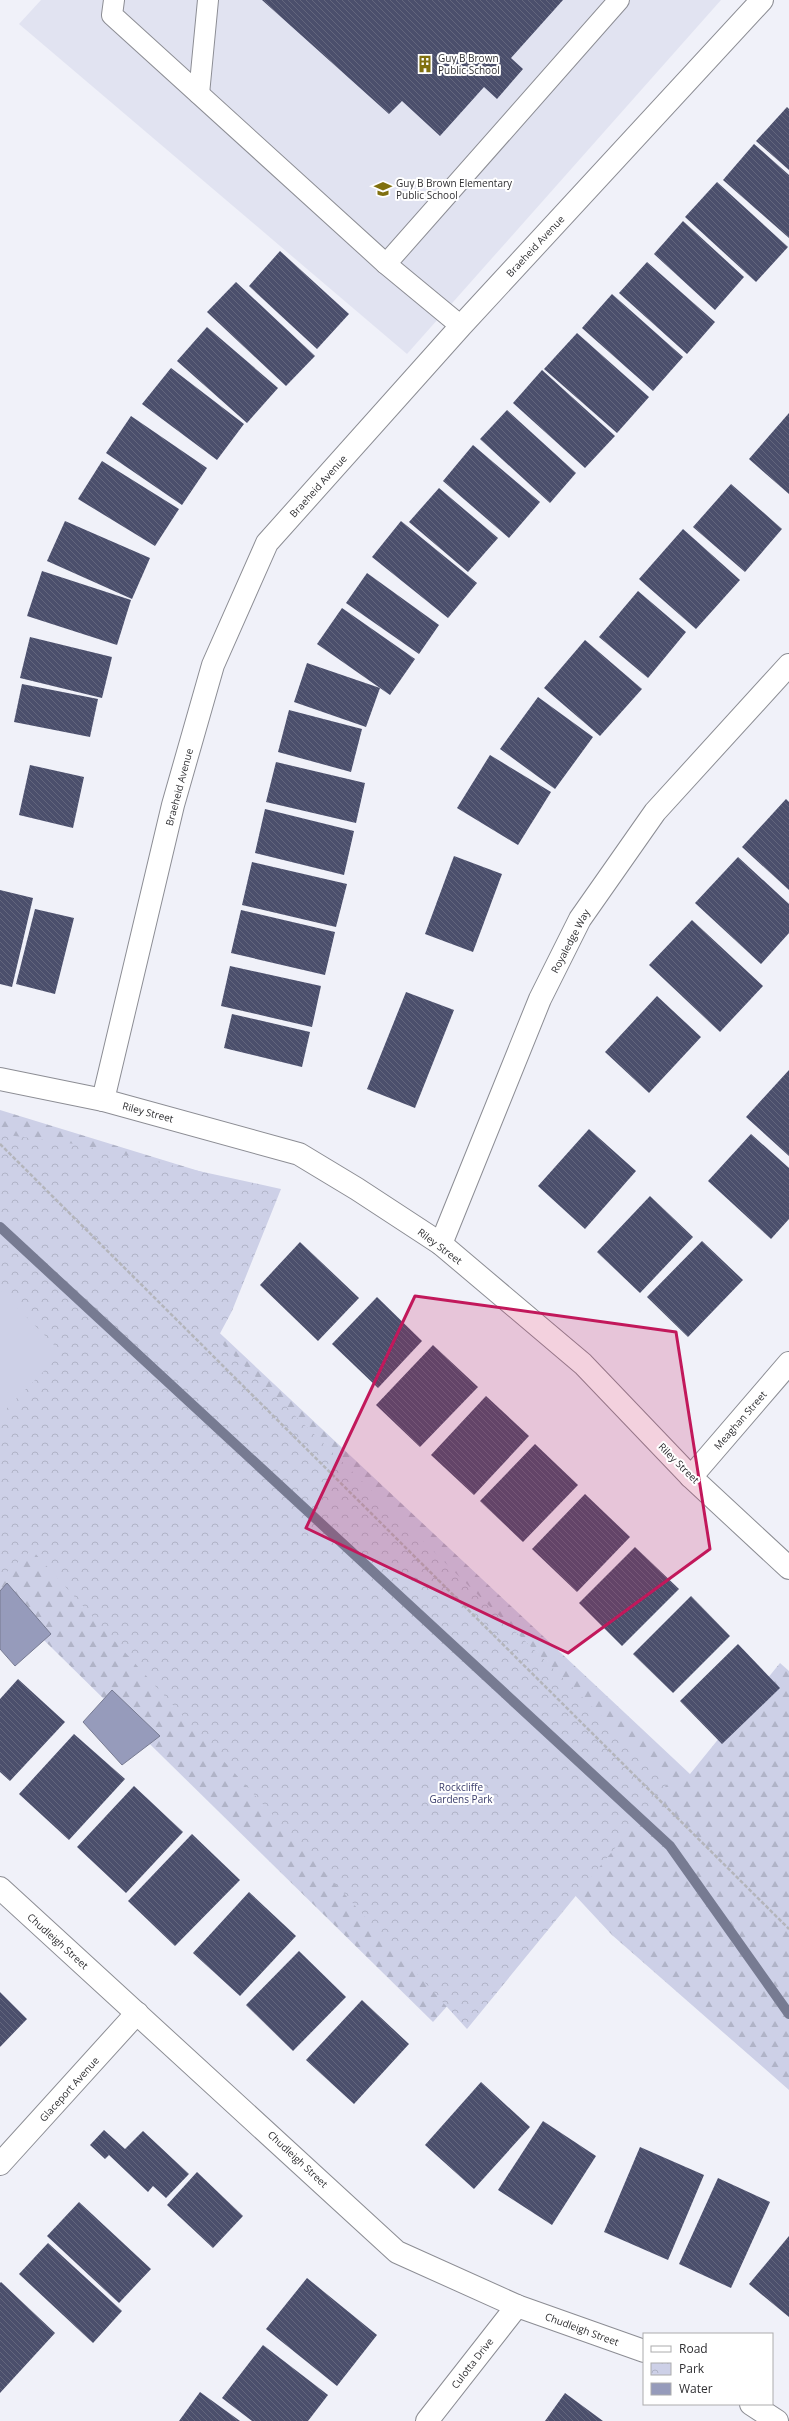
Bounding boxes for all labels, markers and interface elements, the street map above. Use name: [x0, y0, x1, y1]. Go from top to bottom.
place label: Guy B Brown Public School: [438, 51, 500, 77]
building icon: Guy B Brown Public School: [415, 54, 435, 74]
place label: Guy B Brown Elementary Public School: [396, 176, 513, 202]
school or university icon: Guy B Brown Elementary Public School: [373, 179, 393, 199]
street label: Braeheid Avenue: [503, 212, 567, 280]
street label: Braeheid Avenue: [286, 451, 350, 520]
street label: Braeheid Avenue: [162, 746, 196, 827]
street label: Royaledge Way: [547, 906, 593, 975]
street label: Riley Street: [121, 1098, 176, 1126]
street label: Riley Street: [415, 1225, 465, 1268]
street label: Meaghan Street: [710, 1387, 770, 1452]
street label: Riley Street: [656, 1440, 703, 1487]
park label: Rockcliffe Gardens Park: [429, 1780, 493, 1806]
street label: Chudleigh Street: [25, 1910, 92, 1972]
street label: Glaceport Avenue: [36, 2053, 102, 2125]
street label: Chudleigh Street: [265, 2127, 331, 2191]
street label: Chudleigh Street: [543, 2309, 621, 2349]
legend: [643, 2333, 773, 2405]
street label: Culotta Drive: [448, 2334, 496, 2391]
text: Road: [679, 2340, 708, 2357]
text: Park: [679, 2360, 705, 2377]
text: Water: [679, 2380, 713, 2397]

